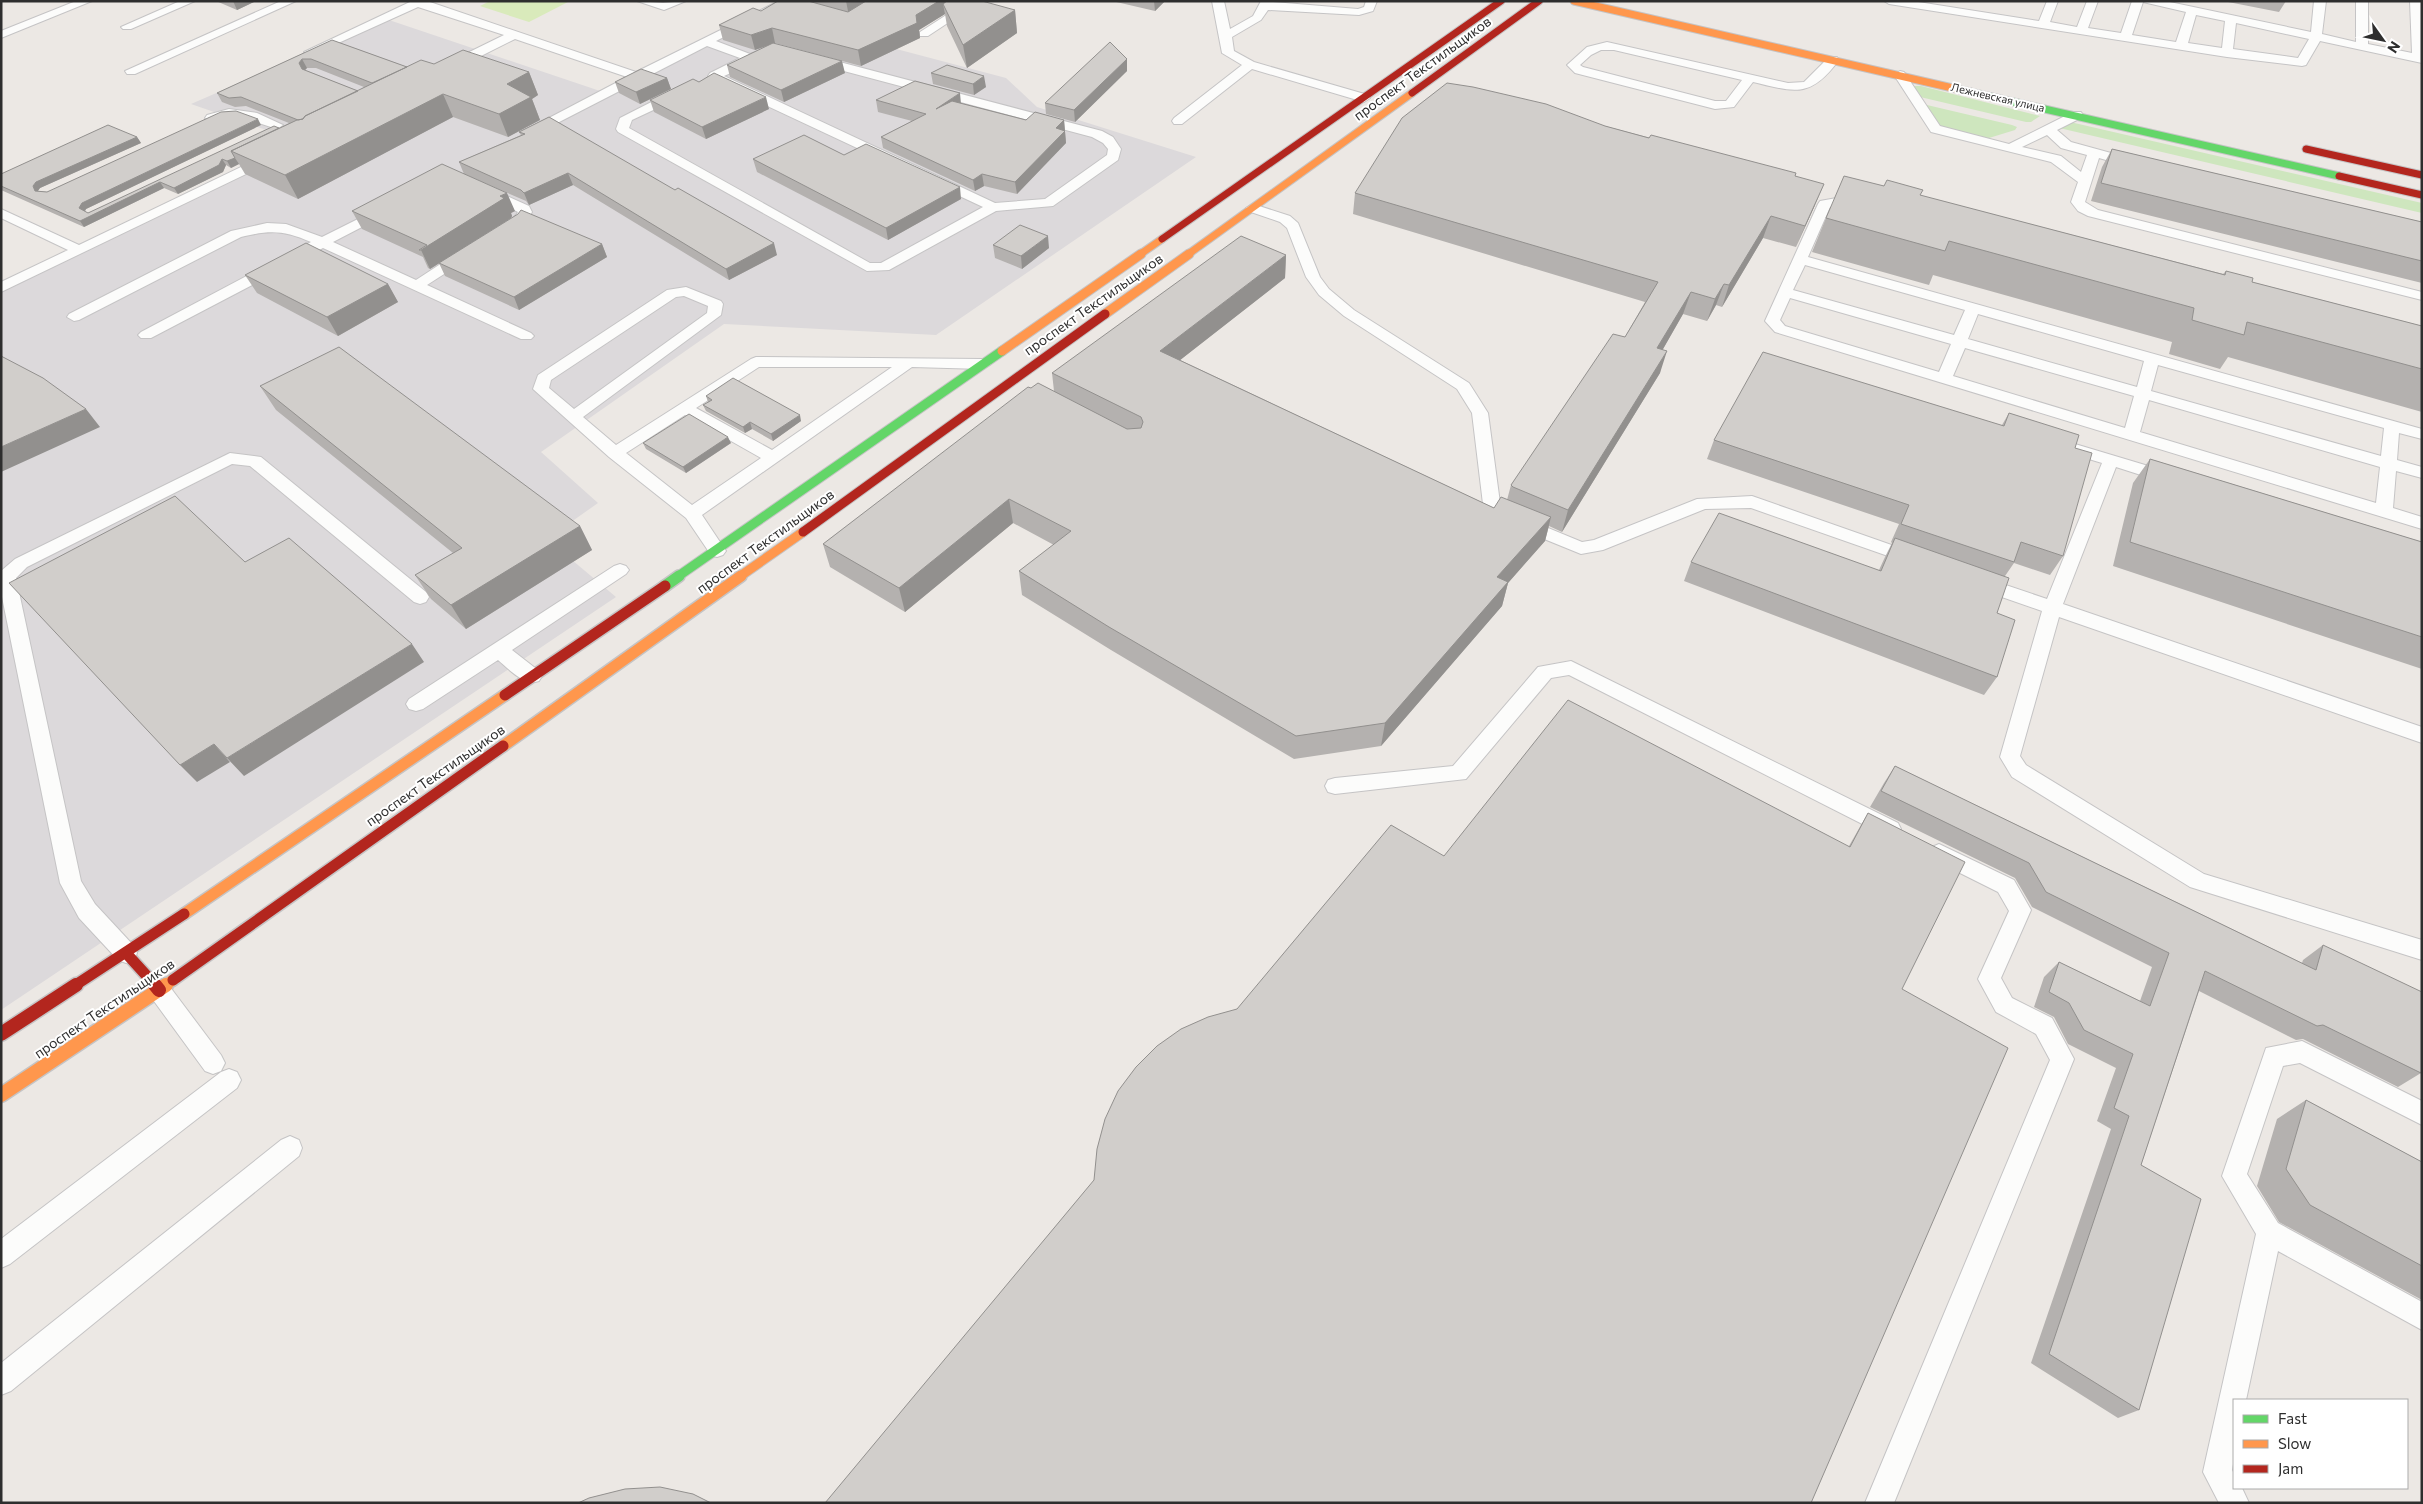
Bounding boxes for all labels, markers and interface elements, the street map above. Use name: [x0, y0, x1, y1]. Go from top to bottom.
street label: проспект Текстильщиков: [1350, 12, 1494, 124]
north arrow: [2358, 15, 2408, 65]
text: N: [2384, 38, 2404, 56]
street label: Лежневская улица: [1950, 80, 2046, 114]
street label: проспект Текстильщиков: [1020, 250, 1166, 358]
street label: проспект Текстильщиков: [693, 485, 837, 597]
street label: проспект Текстильщиков: [362, 721, 508, 829]
street label: проспект Текстильщиков: [31, 955, 177, 1061]
legend: [2233, 1399, 2408, 1489]
text: Fast: [2278, 1409, 2307, 1427]
text: Slow: [2278, 1434, 2311, 1452]
text: Jam: [2278, 1459, 2303, 1477]

